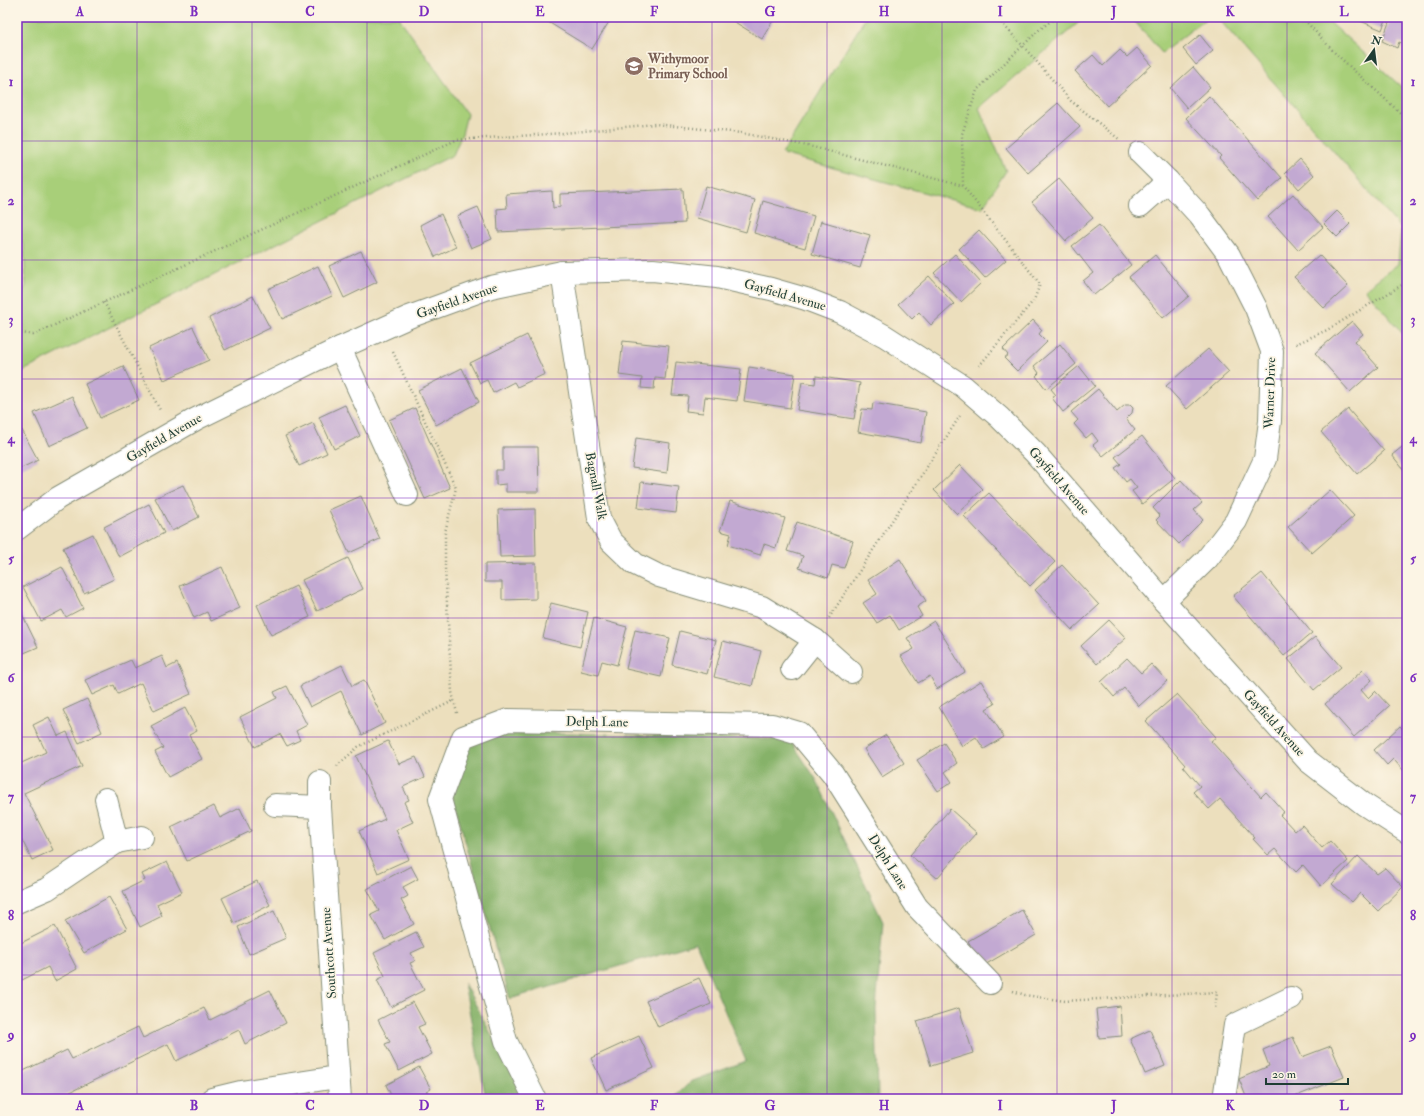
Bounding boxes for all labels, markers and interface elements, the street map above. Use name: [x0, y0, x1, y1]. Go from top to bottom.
text: A: [75, 4, 85, 20]
text: B: [190, 4, 198, 20]
text: C: [305, 4, 315, 20]
text: D: [419, 4, 430, 20]
text: E: [535, 4, 545, 20]
text: F: [650, 4, 659, 20]
text: G: [765, 4, 776, 20]
text: H: [879, 4, 890, 20]
text: I: [997, 4, 1003, 20]
text: J: [1110, 4, 1117, 21]
text: K: [1225, 4, 1235, 20]
text: L: [1339, 4, 1349, 20]
north arrow: [1354, 30, 1394, 70]
text: N: [1369, 33, 1384, 49]
place label: Withymoor Primary School: [647, 51, 728, 83]
school or university icon: Withymoor Primary School: [623, 55, 645, 77]
text: 1: [9, 74, 14, 90]
text: 1: [1411, 74, 1416, 90]
text: 2: [8, 193, 15, 209]
text: 2: [1410, 193, 1417, 209]
street label: Gayfield Avenue: [742, 276, 828, 315]
street label: Gayfield Avenue: [414, 279, 500, 323]
text: 3: [9, 312, 14, 328]
text: 3: [1411, 312, 1416, 328]
street label: Warner Drive: [1261, 356, 1279, 430]
street label: Gayfield Avenue: [123, 410, 206, 467]
text: 4: [6, 431, 15, 447]
text: 4: [1408, 431, 1417, 447]
street label: Gayfield Avenue: [1024, 444, 1093, 519]
street label: Bagnall Walk: [582, 451, 611, 522]
text: 5: [8, 551, 14, 567]
text: 5: [1410, 551, 1416, 567]
text: 6: [8, 670, 16, 686]
text: 6: [1410, 670, 1418, 686]
street label: Gayfield Avenue: [1239, 686, 1309, 761]
street label: Delph Lane: [566, 713, 629, 732]
text: 7: [8, 789, 15, 805]
text: 7: [1410, 789, 1417, 805]
street label: Delph Lane: [864, 831, 912, 894]
street label: Southcott Avenue: [318, 906, 340, 999]
text: 8: [8, 908, 14, 924]
text: 8: [1410, 908, 1416, 924]
text: 9: [6, 1027, 15, 1043]
text: 9: [1408, 1027, 1417, 1043]
scale bar: [1266, 1060, 1348, 1086]
text: 20 m: [1272, 1067, 1297, 1082]
text: A: [75, 1098, 85, 1114]
text: B: [190, 1098, 198, 1114]
text: C: [305, 1098, 315, 1114]
text: D: [419, 1098, 430, 1114]
text: E: [535, 1098, 545, 1114]
text: F: [650, 1098, 659, 1114]
text: G: [765, 1098, 776, 1114]
text: H: [879, 1098, 890, 1114]
text: I: [997, 1098, 1003, 1114]
text: J: [1110, 1098, 1117, 1115]
text: K: [1225, 1098, 1235, 1114]
text: L: [1339, 1098, 1349, 1114]

